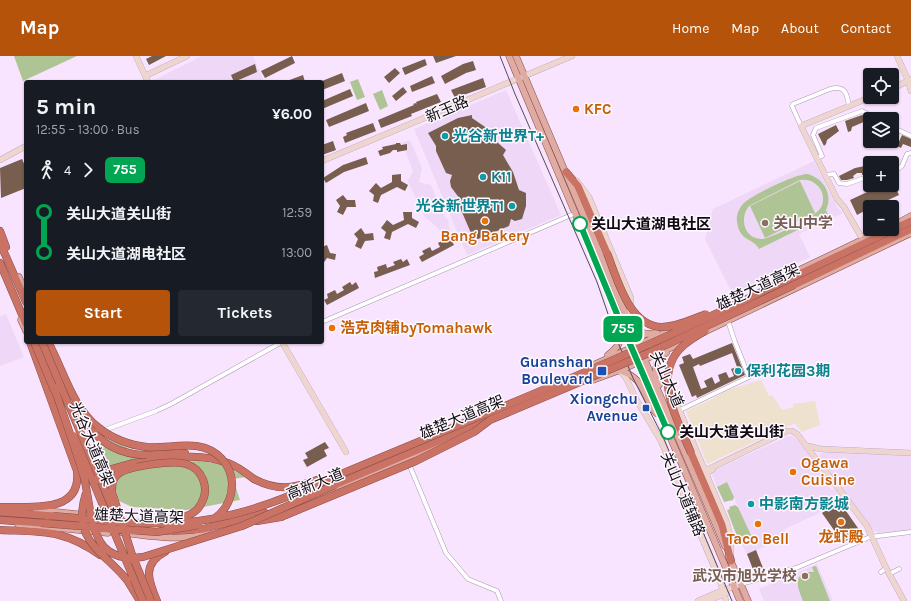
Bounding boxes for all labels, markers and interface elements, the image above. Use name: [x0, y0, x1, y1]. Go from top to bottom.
text: Map: [20, 17, 59, 39]
text: Home: [672, 20, 709, 37]
text: Map: [731, 20, 759, 37]
text: About: [781, 20, 819, 37]
text: Contact: [841, 20, 891, 37]
map controls: [863, 68, 899, 236]
button: locate: [863, 68, 899, 104]
street label: 新玉路: [423, 92, 471, 126]
text: 5 min: [36, 94, 96, 120]
place label: KFC: [584, 100, 612, 118]
marker: KFC: [571, 104, 581, 114]
text: ¥6.00: [272, 105, 312, 123]
button: layers: [863, 112, 899, 148]
text: 12:55 – 13:00 · Bus: [36, 122, 140, 137]
place label: 光谷新世界T+: [453, 127, 544, 145]
marker: 光谷新世界T+: [440, 131, 450, 141]
button: +: [863, 156, 899, 192]
icon: walk: [36, 159, 58, 181]
icon: forward: [77, 159, 99, 181]
text: 755: [113, 161, 137, 178]
text: 4: [64, 163, 71, 178]
place label: K11: [491, 168, 512, 186]
marker: K11: [478, 172, 488, 182]
place label: 光谷新世界T1: [416, 197, 504, 215]
button: −: [863, 200, 899, 236]
marker: 光谷新世界T1: [507, 201, 517, 211]
text: 关山大道关山街: [66, 205, 171, 223]
text: 12:59: [282, 205, 312, 220]
place label: 关山中学: [773, 214, 833, 232]
place label: 关山大道湖电社区: [591, 215, 711, 233]
marker: Bang Bakery: [480, 216, 490, 226]
marker: 关山大道湖电社区: [572, 216, 588, 232]
marker: 关山中学: [760, 218, 770, 228]
place label: Bang Bakery: [440, 227, 530, 245]
text: 关山大道湖电社区: [66, 245, 186, 263]
text: 13:00: [282, 245, 312, 260]
street label: 雄楚大道高架: [713, 260, 803, 314]
button: Start: [36, 290, 170, 336]
button: Tickets: [178, 290, 312, 336]
line badge: 755: [600, 316, 646, 342]
place label: 浩克肉铺byTomahawk: [340, 319, 493, 337]
text: 755: [611, 320, 635, 337]
marker: 浩克肉铺byTomahawk: [327, 323, 337, 333]
street label: 关山大道: [647, 348, 687, 410]
place label: Guanshan Boulevard: [520, 353, 593, 388]
place label: 保利花园3期: [746, 362, 830, 380]
marker: Guanshan Boulevard: [596, 365, 608, 377]
marker: 保利花园3期: [733, 366, 743, 376]
place label: Xiongchu Avenue: [570, 390, 638, 425]
street label: 雄楚大道高架: [417, 391, 507, 443]
street label: 光谷大道高架: [66, 399, 118, 489]
marker: Xiongchu Avenue: [641, 403, 651, 413]
place label: 关山大道关山街: [679, 423, 784, 441]
marker: 关山大道关山街: [660, 424, 676, 440]
street label: 关山大道辅路: [657, 449, 709, 539]
place label: Ogawa Cuisine: [801, 454, 855, 489]
street label: 高新大道: [284, 464, 346, 504]
marker: Ogawa Cuisine: [788, 467, 798, 477]
place label: 中影南方影城: [759, 495, 849, 513]
marker: 中影南方影城: [746, 499, 756, 509]
street label: 雄楚大道高架: [94, 505, 184, 527]
marker: 龙虾殿: [836, 517, 846, 527]
marker: Taco Bell: [753, 519, 763, 529]
place label: 龙虾殿: [818, 528, 864, 546]
place label: Taco Bell: [727, 530, 789, 548]
place label: 武汉市旭光学校: [692, 567, 797, 585]
marker: 武汉市旭光学校: [800, 571, 810, 581]

